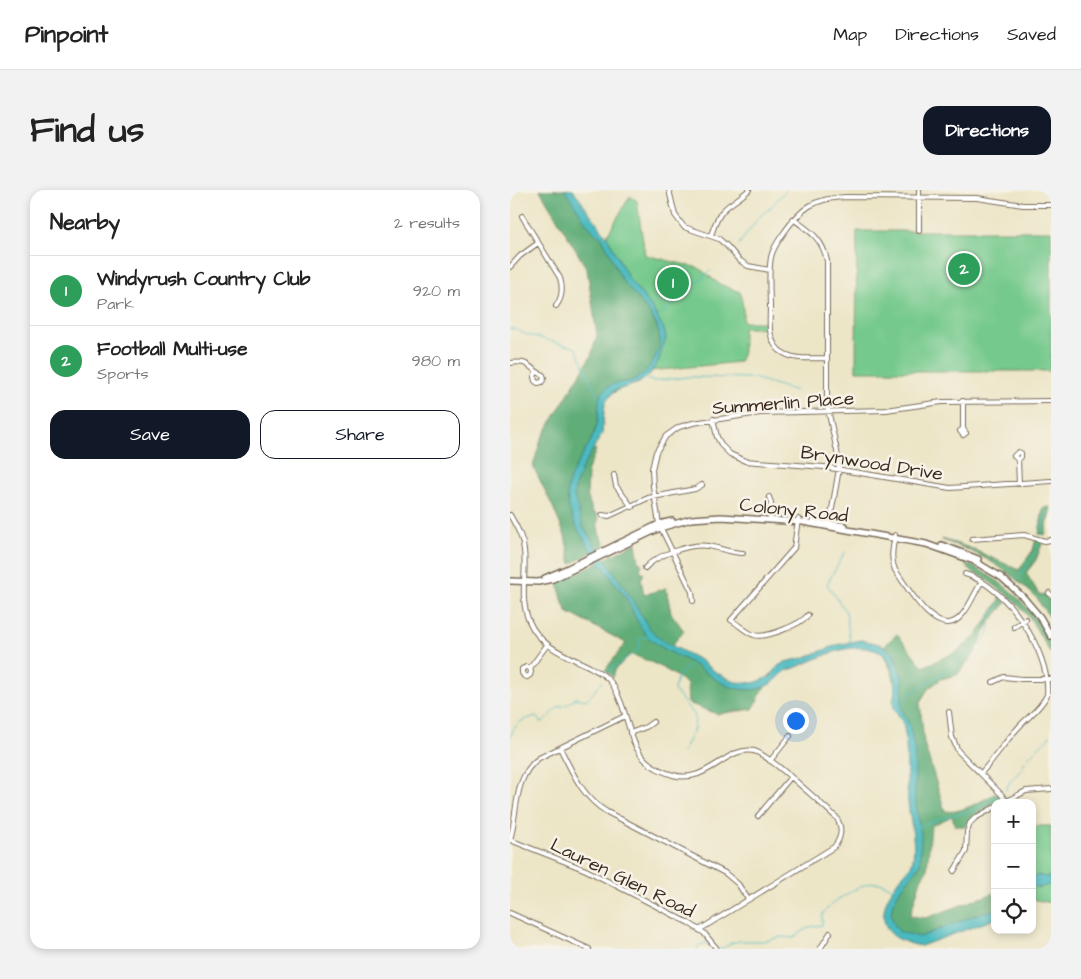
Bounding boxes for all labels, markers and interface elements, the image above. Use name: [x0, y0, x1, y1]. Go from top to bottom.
text: Pinpoint: [25, 18, 108, 52]
text: Map: [833, 22, 867, 47]
text: Directions: [895, 22, 979, 47]
text: Saved: [1007, 22, 1056, 47]
text: Find us: [30, 106, 144, 155]
button: Directions: [923, 106, 1051, 155]
text: Nearby: [50, 208, 120, 237]
text: 2 results: [394, 212, 460, 234]
pin: 2: [948, 250, 980, 288]
pin: 1: [657, 264, 689, 302]
text: Windyrush Country Club: [97, 266, 310, 293]
text: 1: [65, 280, 67, 302]
text: 920 m: [413, 280, 460, 302]
text: Park: [97, 293, 134, 315]
text: Football Multi-use: [97, 336, 247, 363]
text: 2: [61, 350, 71, 372]
text: 980 m: [412, 350, 460, 372]
text: Sports: [97, 363, 149, 385]
street label: Summerlin Place: [711, 385, 855, 422]
button: Save: [50, 410, 250, 459]
button: Share: [260, 410, 460, 459]
street label: Brynwood Drive: [798, 439, 945, 489]
street label: Colony Road: [738, 491, 850, 531]
your location: [783, 708, 809, 734]
map controls: [991, 799, 1036, 934]
button: +: [991, 799, 1036, 844]
street label: Lauren Glen Road: [546, 832, 699, 925]
button: −: [991, 844, 1036, 889]
button: locate: [991, 889, 1036, 934]

